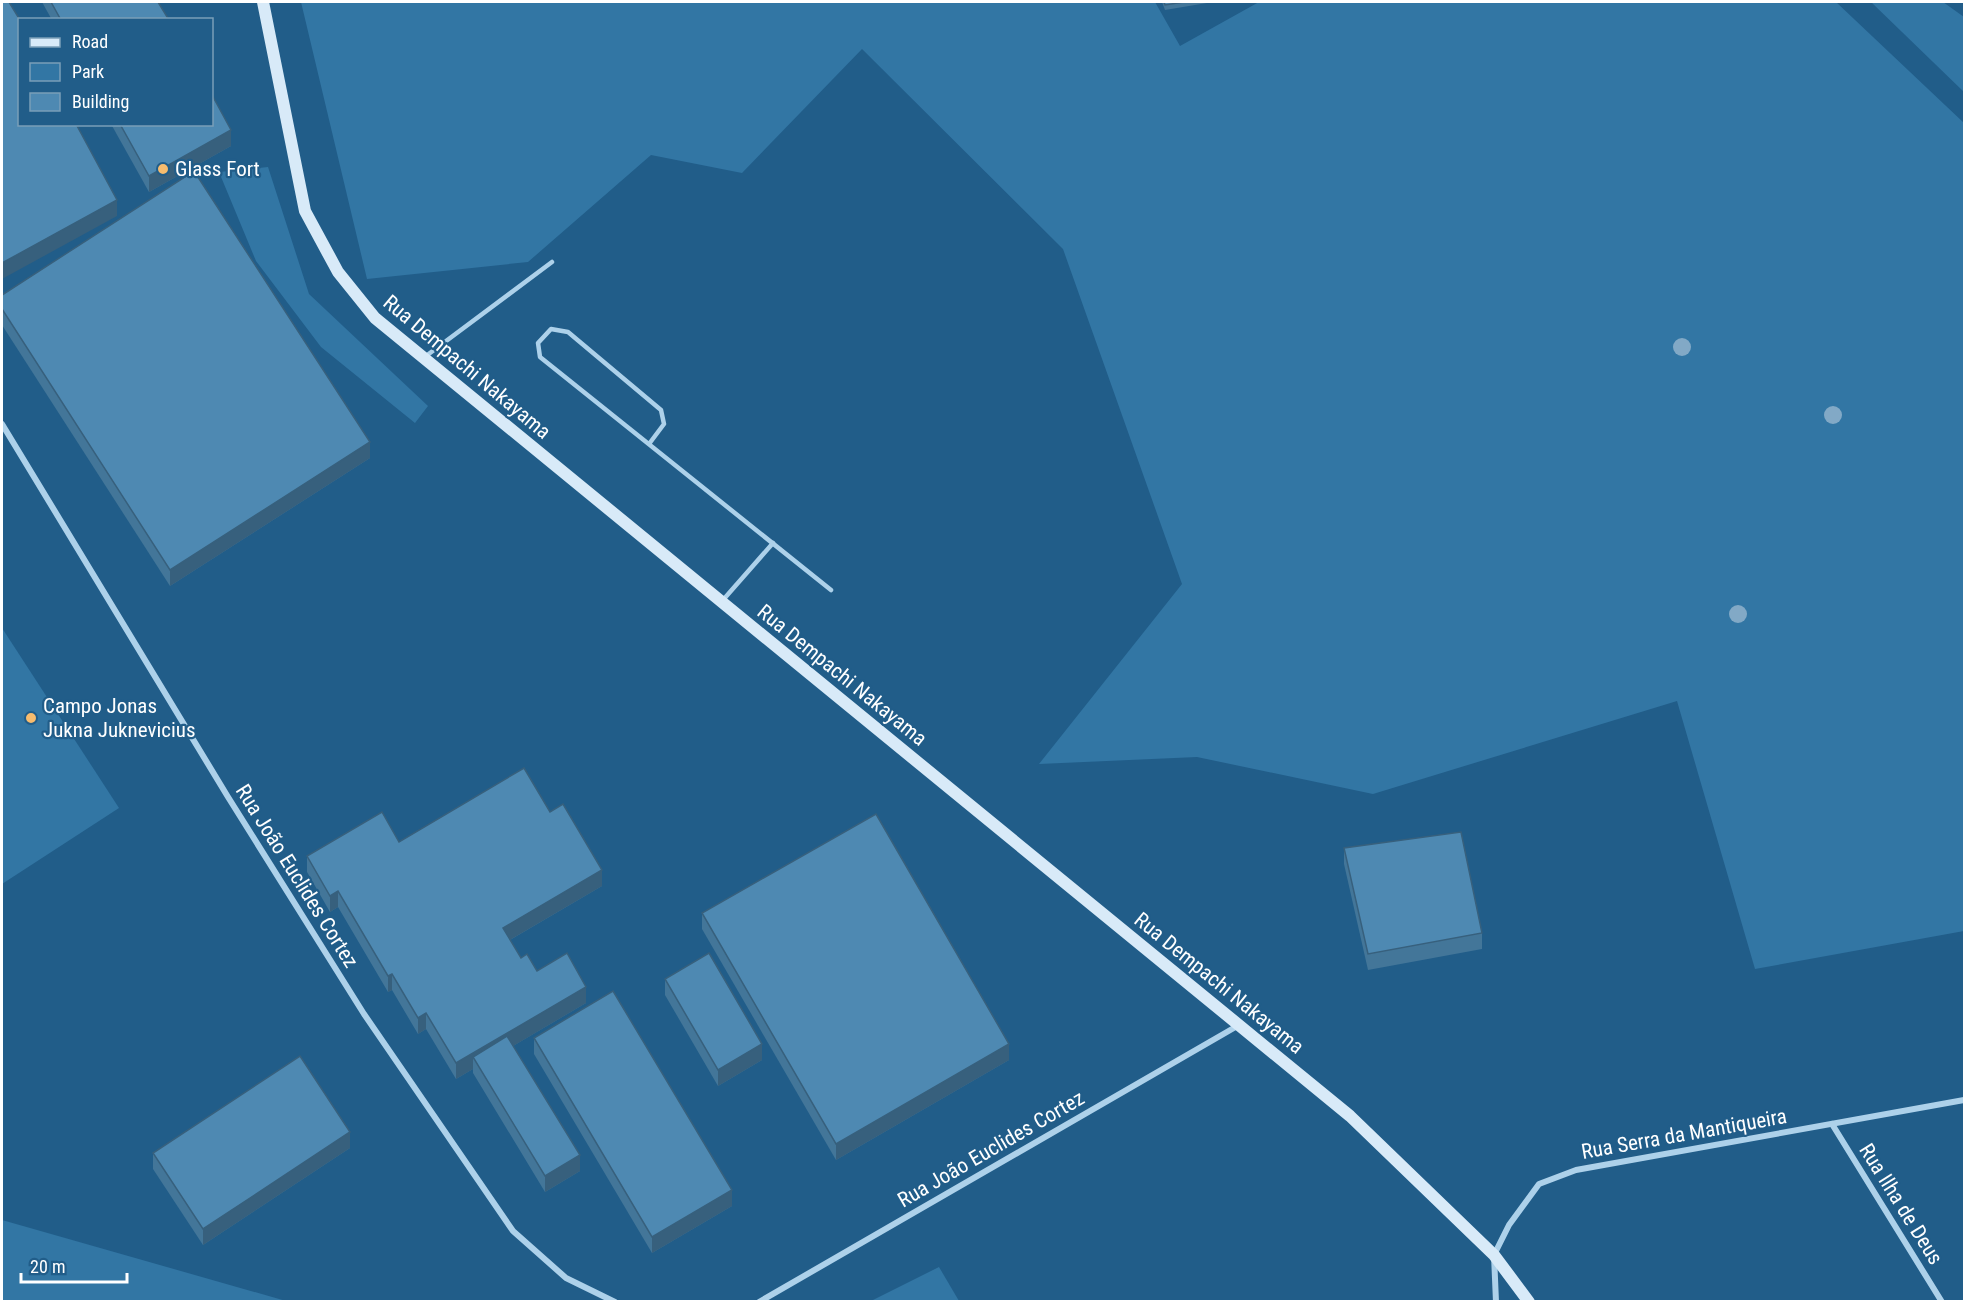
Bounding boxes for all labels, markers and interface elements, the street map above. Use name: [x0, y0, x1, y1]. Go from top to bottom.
legend: [18, 18, 213, 126]
text: Road: [72, 31, 108, 52]
text: Park: [72, 61, 104, 82]
text: Building: [72, 91, 129, 112]
place label: Glass Fort: [175, 157, 260, 181]
marker: Glass Fort: [156, 162, 170, 176]
street label: Rua Dempachi Nakayama: [379, 290, 555, 444]
street label: Rua Dempachi Nakayama: [753, 599, 931, 751]
place label: Campo Jonas Jukna Juknevicius: [43, 694, 196, 742]
marker: Campo Jonas Jukna Juknevicius: [24, 711, 38, 725]
street label: Rua João Euclides Cortez: [231, 780, 363, 972]
street label: Rua Dempachi Nakayama: [1130, 907, 1308, 1059]
street label: Rua João Euclides Cortez: [893, 1086, 1089, 1212]
street label: Rua Serra da Mantiqueira: [1580, 1104, 1788, 1164]
street label: Rua Ilha de Deus: [1854, 1139, 1948, 1269]
scale bar: [21, 1246, 128, 1284]
text: 20 m: [30, 1256, 65, 1277]

